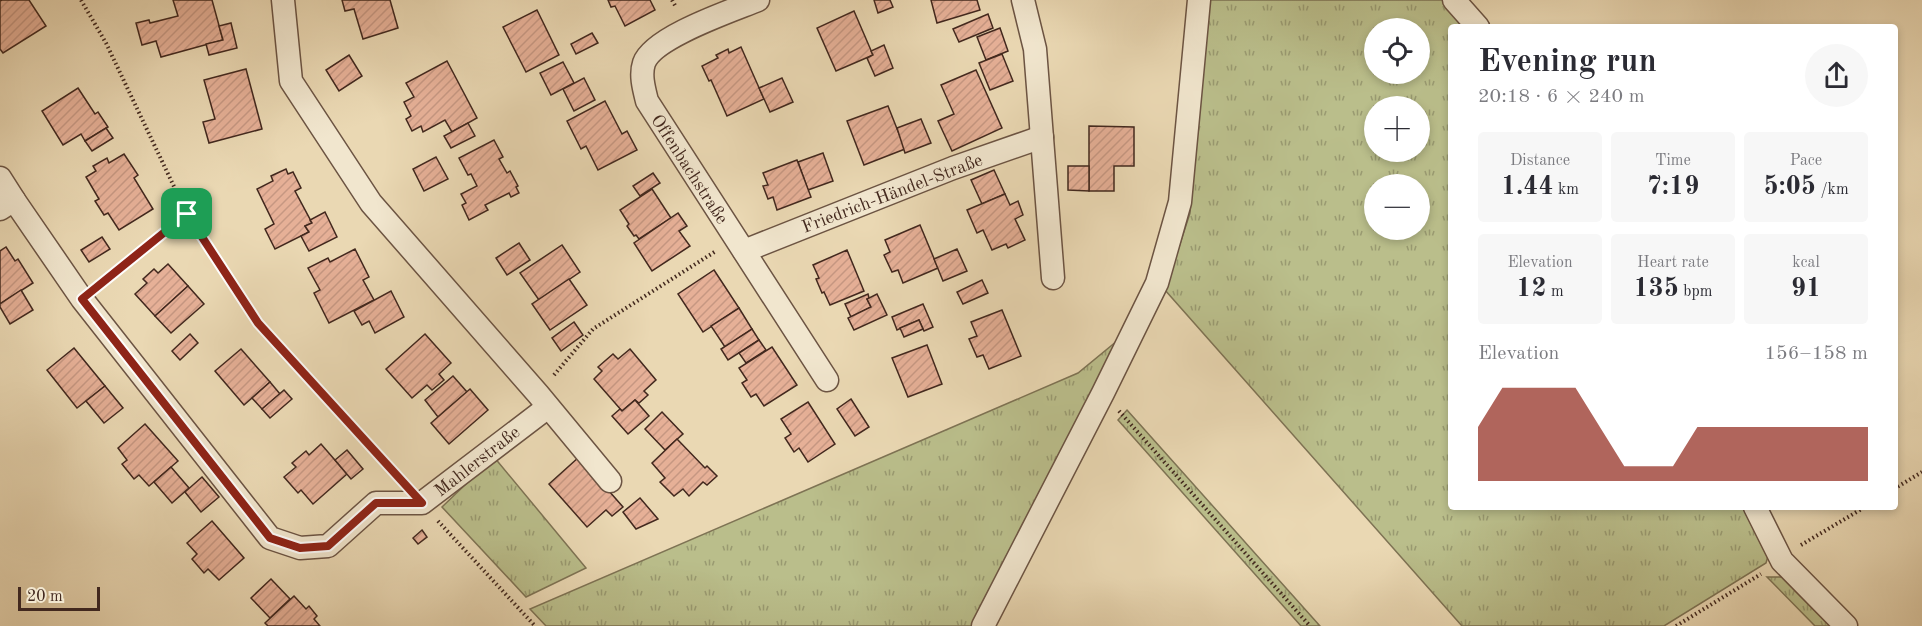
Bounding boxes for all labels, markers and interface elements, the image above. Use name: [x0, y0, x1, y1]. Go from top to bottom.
map controls: [1364, 18, 1430, 240]
button: locate: [1364, 18, 1430, 84]
button: share: [1805, 44, 1868, 107]
text: Evening run: [1478, 46, 1657, 79]
text: 20:18 · 6 × 240 m: [1478, 87, 1645, 107]
button: +: [1364, 96, 1430, 162]
street label: Offenbachstraße: [647, 112, 731, 227]
street label: Friedrich-Händel-Straße: [799, 151, 985, 237]
text: Distance: [1510, 153, 1570, 169]
text: Time: [1655, 153, 1691, 169]
text: Pace: [1790, 153, 1822, 169]
button: −: [1364, 174, 1430, 240]
text: 1.44: [1501, 174, 1554, 200]
text: 7:19: [1647, 174, 1699, 200]
text: 5:05: [1763, 174, 1816, 200]
text: km: [1554, 182, 1579, 198]
text: /km: [1816, 182, 1849, 198]
pin: [161, 188, 212, 239]
icon: arrive: [170, 197, 203, 230]
text: Elevation: [1507, 255, 1573, 271]
text: Heart rate: [1637, 255, 1709, 271]
text: kcal: [1792, 255, 1820, 271]
text: 12: [1516, 276, 1546, 302]
text: 135: [1634, 276, 1679, 302]
text: 91: [1791, 276, 1821, 302]
text: m: [1546, 284, 1564, 300]
text: bpm: [1679, 284, 1712, 300]
text: Elevation: [1478, 344, 1559, 364]
text: 156–158 m: [1765, 344, 1868, 364]
street label: Mahlerstraße: [432, 423, 524, 500]
scale bar: [18, 584, 100, 612]
text: 20 m: [27, 589, 63, 605]

